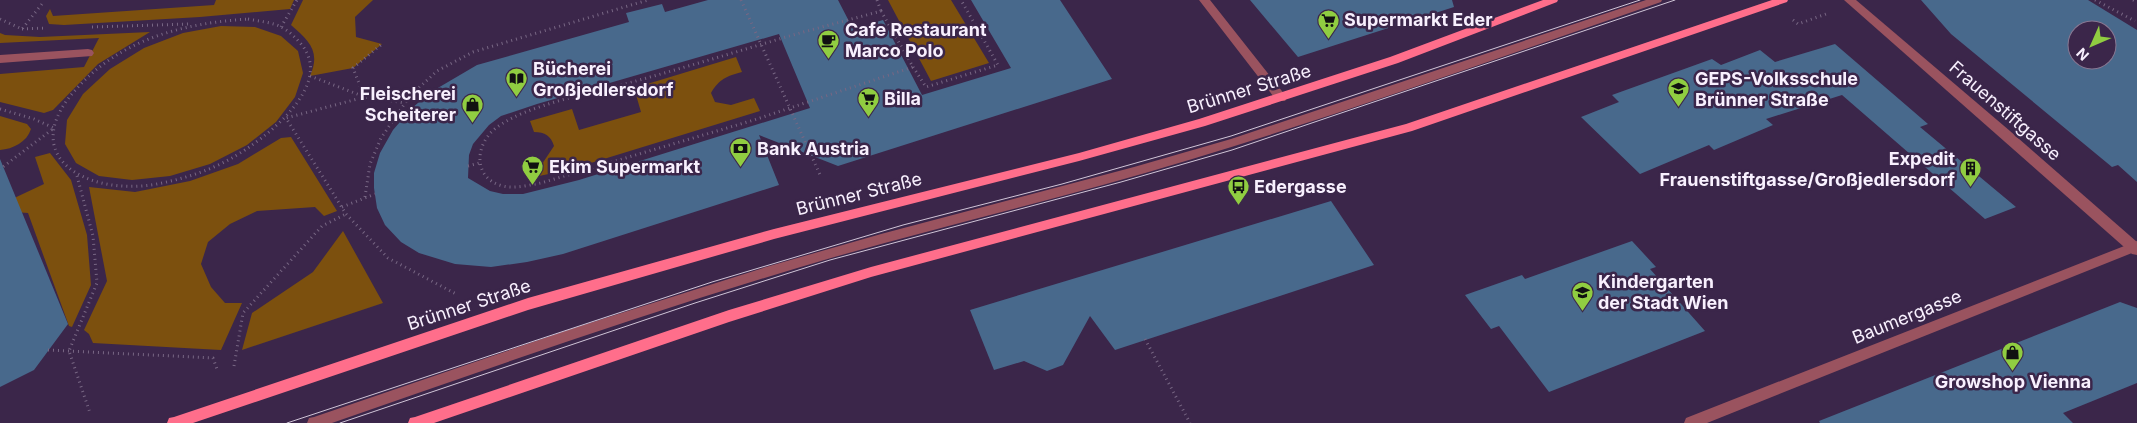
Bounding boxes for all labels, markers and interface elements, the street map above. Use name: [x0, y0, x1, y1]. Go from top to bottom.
supermarket icon: Supermarkt Eder: [1316, 8, 1340, 39]
place label: Supermarkt Eder: [1344, 9, 1493, 30]
place label: Cafe Restaurant Marco Polo: [845, 19, 987, 61]
north arrow: [2067, 20, 2117, 70]
cafe icon: Cafe Restaurant Marco Polo: [817, 28, 841, 59]
text: N: [2073, 45, 2092, 64]
street label: Frauenstiftgasse: [1945, 56, 2065, 165]
place label: Bücherei Großjedlersdorf: [533, 58, 673, 100]
street label: Brünner Straße: [1184, 60, 1313, 117]
library icon: Bücherei Großjedlersdorf: [505, 67, 529, 98]
place label: GEPS-Volksschule Brünner Straße: [1695, 68, 1858, 110]
school or university icon: GEPS-Volksschule Brünner Straße: [1667, 77, 1691, 108]
place label: Fleischerei Scheiterer: [360, 83, 456, 125]
supermarket icon: Billa: [856, 87, 880, 118]
place label: Billa: [884, 88, 921, 109]
shop icon: Fleischerei Scheiterer: [460, 92, 484, 123]
bank icon: Bank Austria: [729, 137, 753, 168]
place label: Bank Austria: [757, 138, 869, 159]
place label: Expedit Frauenstiftgasse/Großjedlersdorf: [1660, 148, 1955, 190]
supermarket icon: Ekim Supermarkt: [521, 155, 545, 186]
place label: Ekim Supermarkt: [549, 156, 700, 177]
building icon: Expedit Frauenstiftgasse/Großjedlersdorf: [1959, 157, 1983, 188]
street label: Brünner Straße: [794, 168, 924, 219]
bus stop icon: Edergasse: [1226, 175, 1250, 206]
place label: Edergasse: [1254, 176, 1347, 197]
place label: Kindergarten der Stadt Wien: [1598, 271, 1729, 313]
street label: Brünner Straße: [404, 275, 533, 334]
school or university icon: Kindergarten der Stadt Wien: [1570, 280, 1594, 311]
street label: Baumergasse: [1849, 285, 1964, 348]
shop icon: Growshop Vienna: [2001, 340, 2025, 371]
place label: Growshop Vienna: [1935, 371, 2091, 392]

